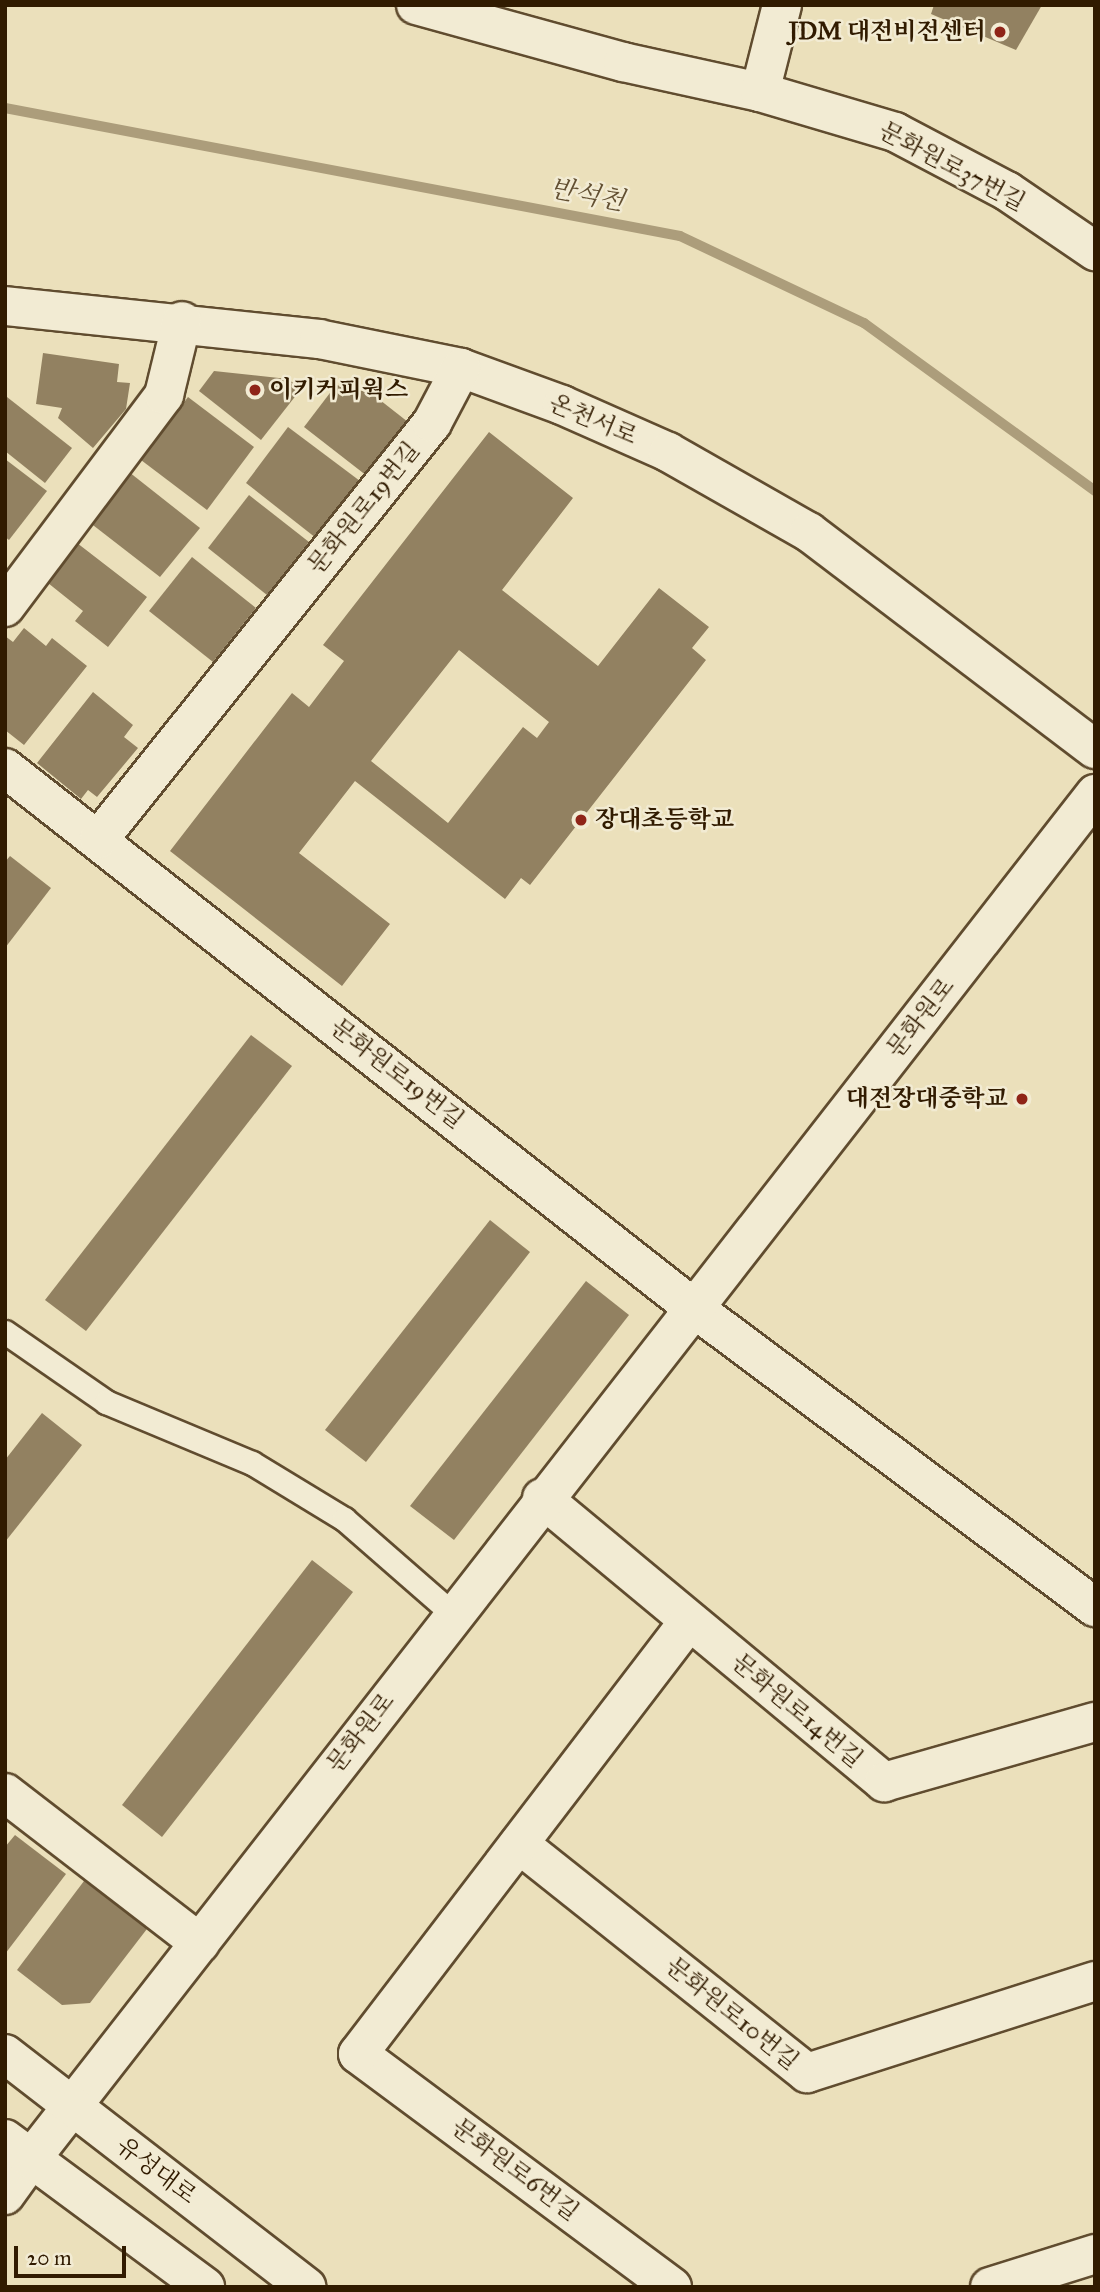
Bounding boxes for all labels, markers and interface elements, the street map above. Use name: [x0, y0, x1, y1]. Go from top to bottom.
place label: JDM 대전비전센터: [789, 18, 986, 46]
marker: JDM 대전비전센터: [992, 24, 1008, 40]
street label: 문화원로37번길: [874, 116, 1030, 218]
water label: 반석천: [547, 172, 627, 218]
place label: 이키커피웍스: [269, 376, 408, 404]
marker: 이키커피웍스: [247, 382, 263, 398]
street label: 온천서로: [545, 389, 641, 451]
street label: 문화원로19번길: [302, 436, 426, 580]
place label: 장대초등학교: [595, 806, 734, 834]
marker: 장대초등학교: [573, 812, 589, 828]
street label: 문화원로: [881, 973, 961, 1063]
street label: 문화원로19번길: [325, 1013, 469, 1135]
place label: 대전장대중학교: [846, 1085, 1008, 1113]
marker: 대전장대중학교: [1014, 1091, 1030, 1107]
street label: 문화원로14번길: [726, 1648, 868, 1774]
street label: 문화원로: [321, 1688, 401, 1778]
street label: 문화원로10번길: [660, 1952, 804, 2076]
street label: 문화원로6번길: [446, 2113, 584, 2227]
street label: 유성대로: [110, 2132, 202, 2210]
scale bar: [18, 2232, 130, 2276]
text: 20 m: [27, 2245, 72, 2271]

